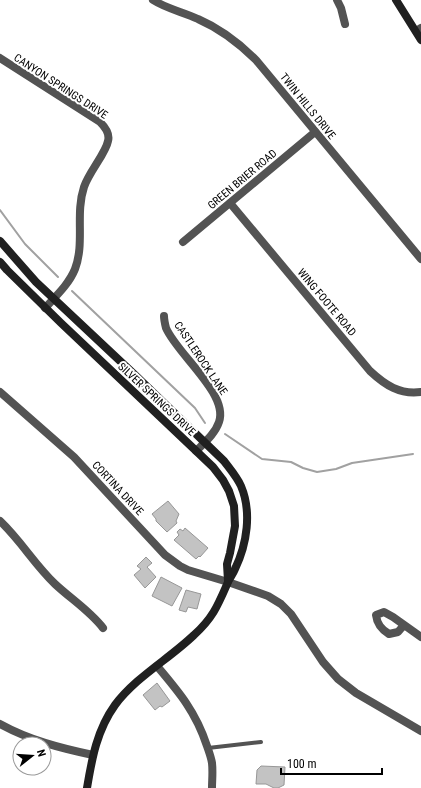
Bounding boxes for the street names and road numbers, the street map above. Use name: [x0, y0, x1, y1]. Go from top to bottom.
street label: CANYON SPRINGS DRIVE: [11, 51, 111, 122]
street label: TWIN HILLS DRIVE: [277, 71, 338, 142]
street label: GREEN BRIER ROAD: [205, 147, 279, 212]
street label: WING FOOTE ROAD: [295, 266, 359, 339]
street label: CASTLEROCK LANE: [171, 319, 230, 398]
street label: SILVER SPRINGS DRIVE: [115, 360, 198, 439]
street label: CORTINA DRIVE: [89, 459, 146, 518]

